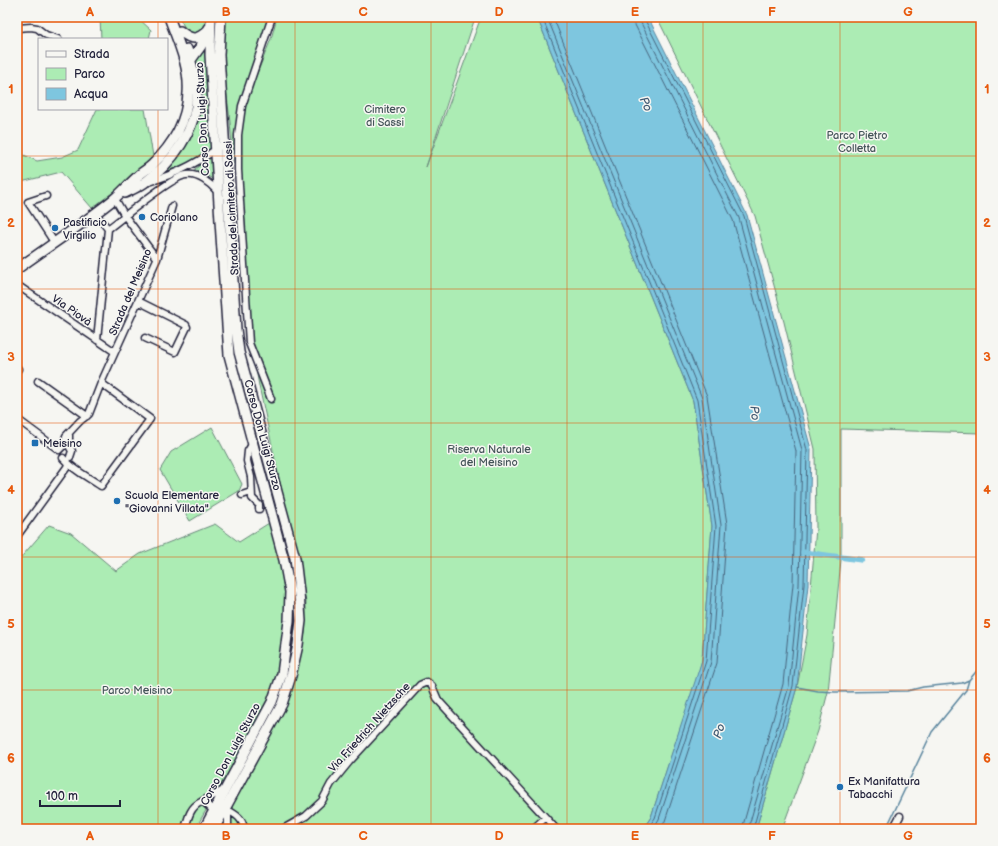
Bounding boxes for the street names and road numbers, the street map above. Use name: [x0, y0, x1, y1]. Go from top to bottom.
street label: Corso Don Luigi Sturzo: [193, 62, 212, 176]
street label: Strada del cimitero di Sassi: [221, 141, 242, 275]
street label: Strada del Meisino: [106, 247, 155, 337]
street label: Via Piovà: [49, 292, 94, 329]
street label: Corso Don Luigi Sturzo: [241, 378, 284, 492]
street label: Via Friedrich Nietzsche: [326, 680, 413, 775]
street label: Corso Don Luigi Sturzo: [198, 701, 263, 808]

